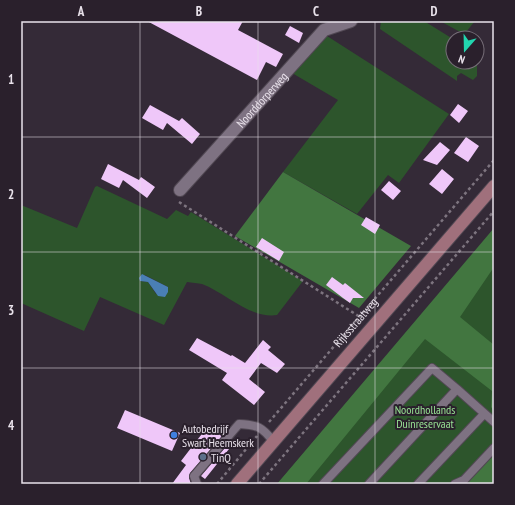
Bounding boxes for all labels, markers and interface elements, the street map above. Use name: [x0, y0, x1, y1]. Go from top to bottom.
text: A: [77, 3, 85, 20]
text: B: [196, 3, 202, 20]
text: C: [313, 3, 319, 20]
text: D: [431, 3, 438, 20]
north arrow: [445, 30, 485, 70]
text: N: [456, 52, 467, 67]
street label: Noorddorperweg: [233, 68, 290, 130]
text: 1: [8, 71, 14, 88]
text: 2: [8, 186, 14, 203]
street label: Rijksstraatweg: [330, 294, 380, 350]
text: 3: [8, 302, 14, 319]
park label: Noordhollands Duinreservaat: [395, 402, 455, 431]
text: 4: [8, 417, 15, 434]
place label: Autobedrijf Swart Heemskerk: [182, 421, 254, 450]
marker: Autobedrijf Swart Heemskerk: [169, 430, 179, 440]
place label: TinQ: [211, 450, 231, 465]
marker: TinQ: [198, 452, 208, 462]

